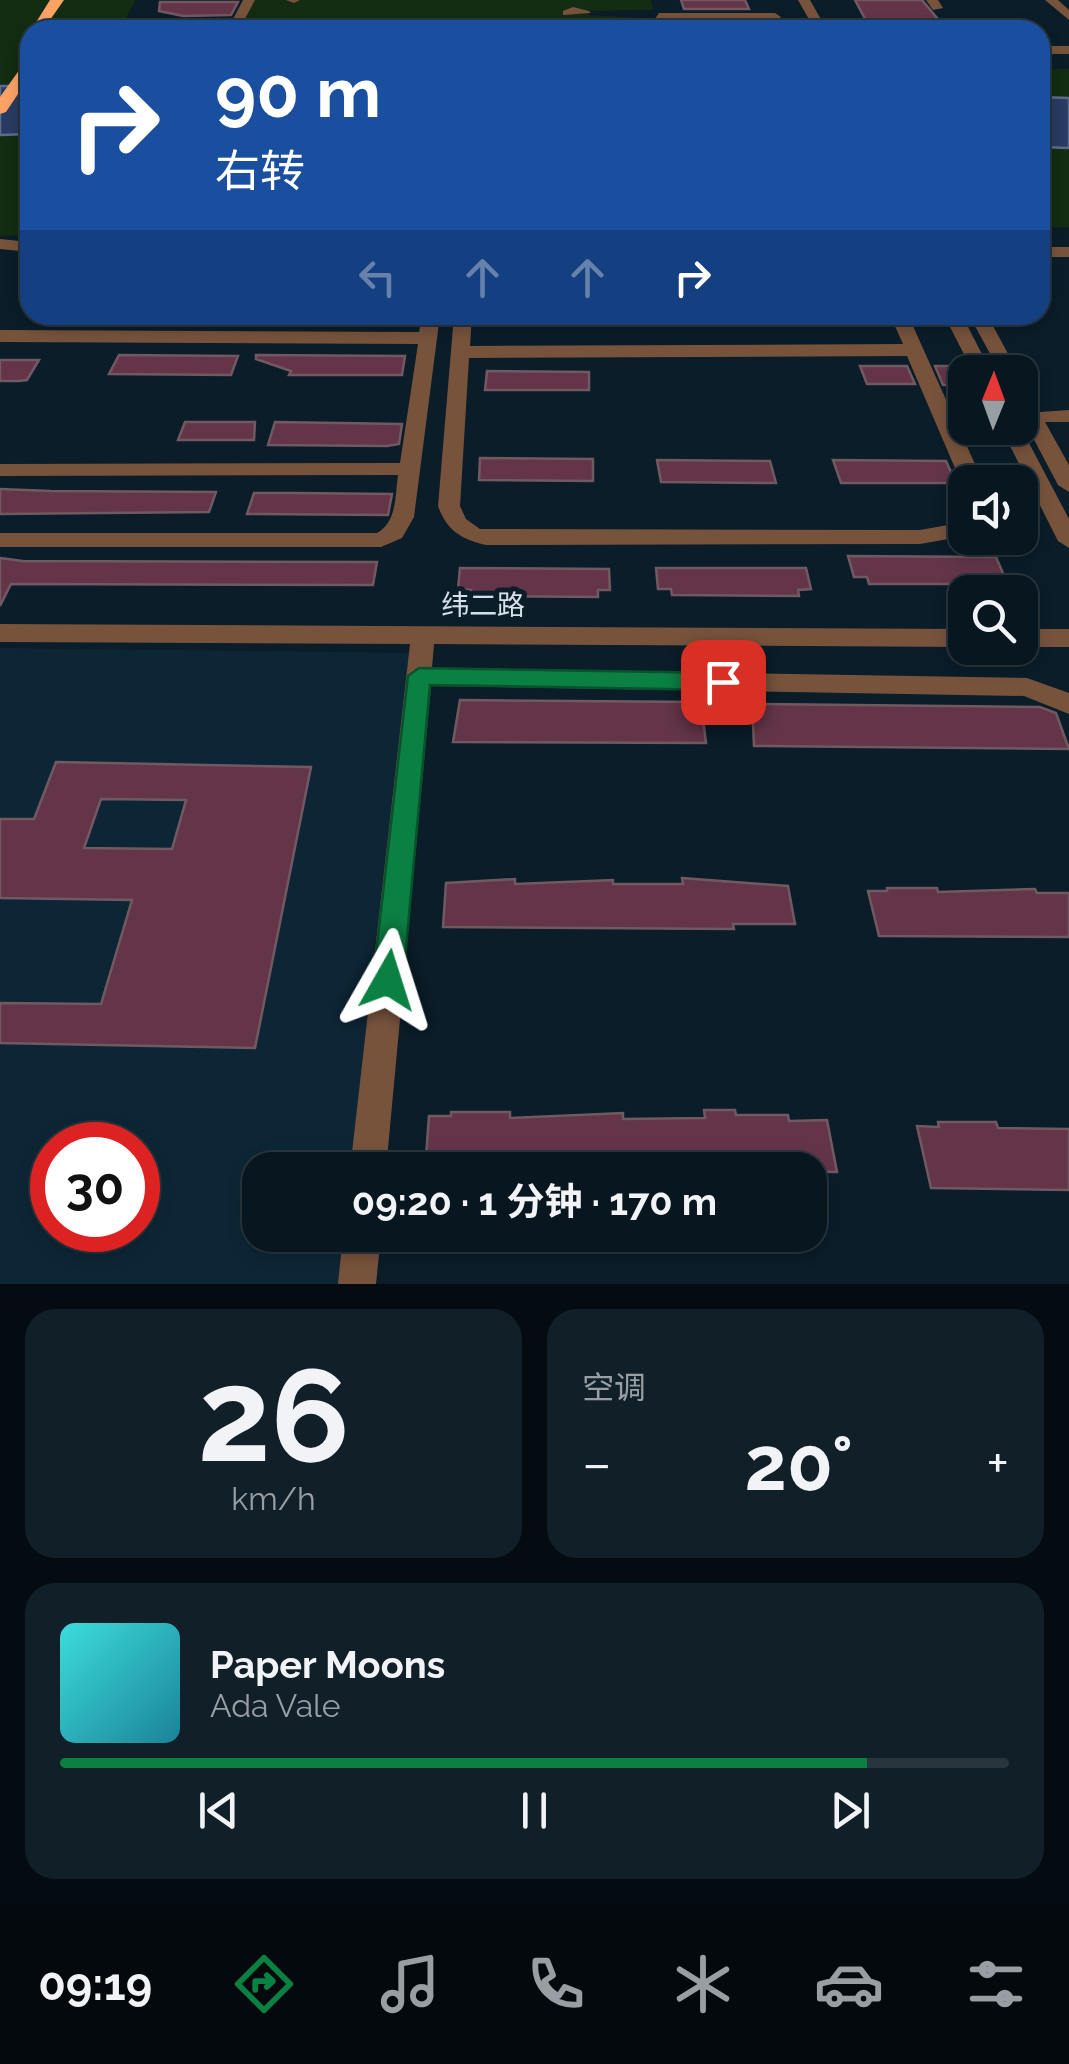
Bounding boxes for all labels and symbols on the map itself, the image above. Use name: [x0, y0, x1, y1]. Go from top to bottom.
north arrow: [948, 355, 1038, 445]
street label: 纬二路: [441, 589, 525, 622]
pin: [681, 640, 766, 725]
position arrow: [336, 928, 440, 1032]
speed limit sign: 30: [30, 1122, 160, 1252]

